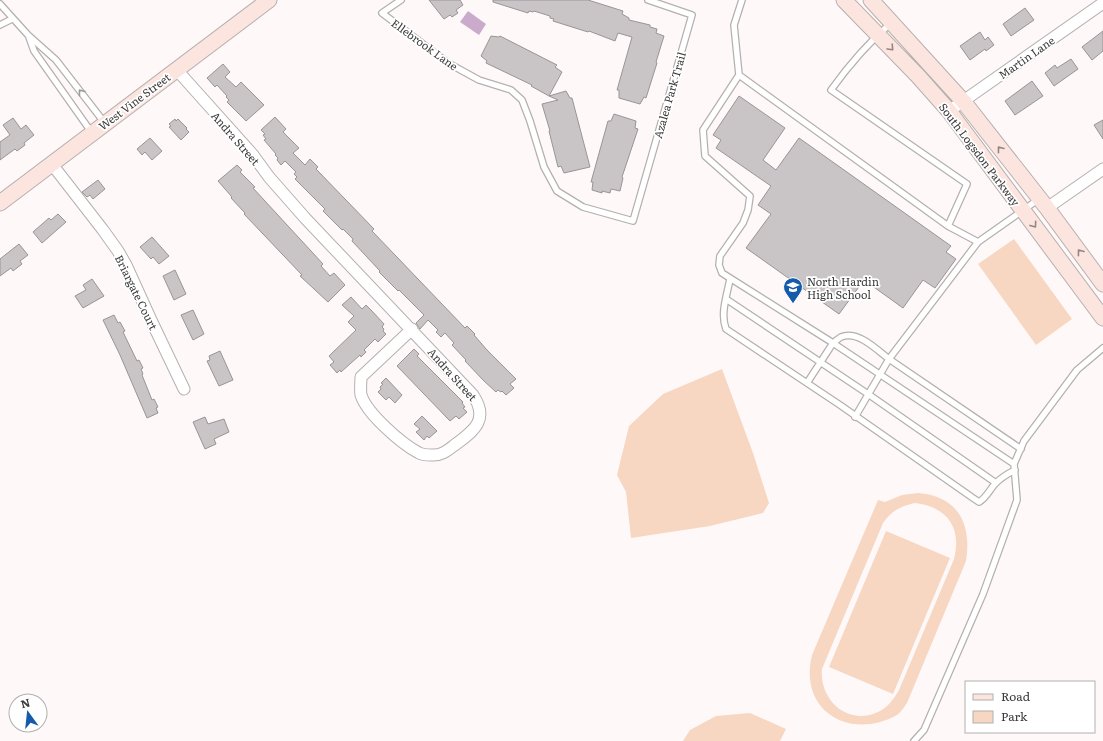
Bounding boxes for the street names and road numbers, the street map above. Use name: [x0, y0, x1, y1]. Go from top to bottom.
street label: Ellebrook Lane: [388, 14, 462, 74]
street label: Martin Lane: [995, 32, 1058, 82]
street label: Azalea Park Trail: [649, 50, 689, 140]
street label: West Vine Street: [95, 68, 174, 133]
street label: South Logsdon Parkway: [936, 99, 1024, 209]
street label: Andra Street: [208, 108, 264, 169]
street label: Briargate Court: [112, 252, 162, 333]
street label: Andra Street: [425, 344, 482, 404]

